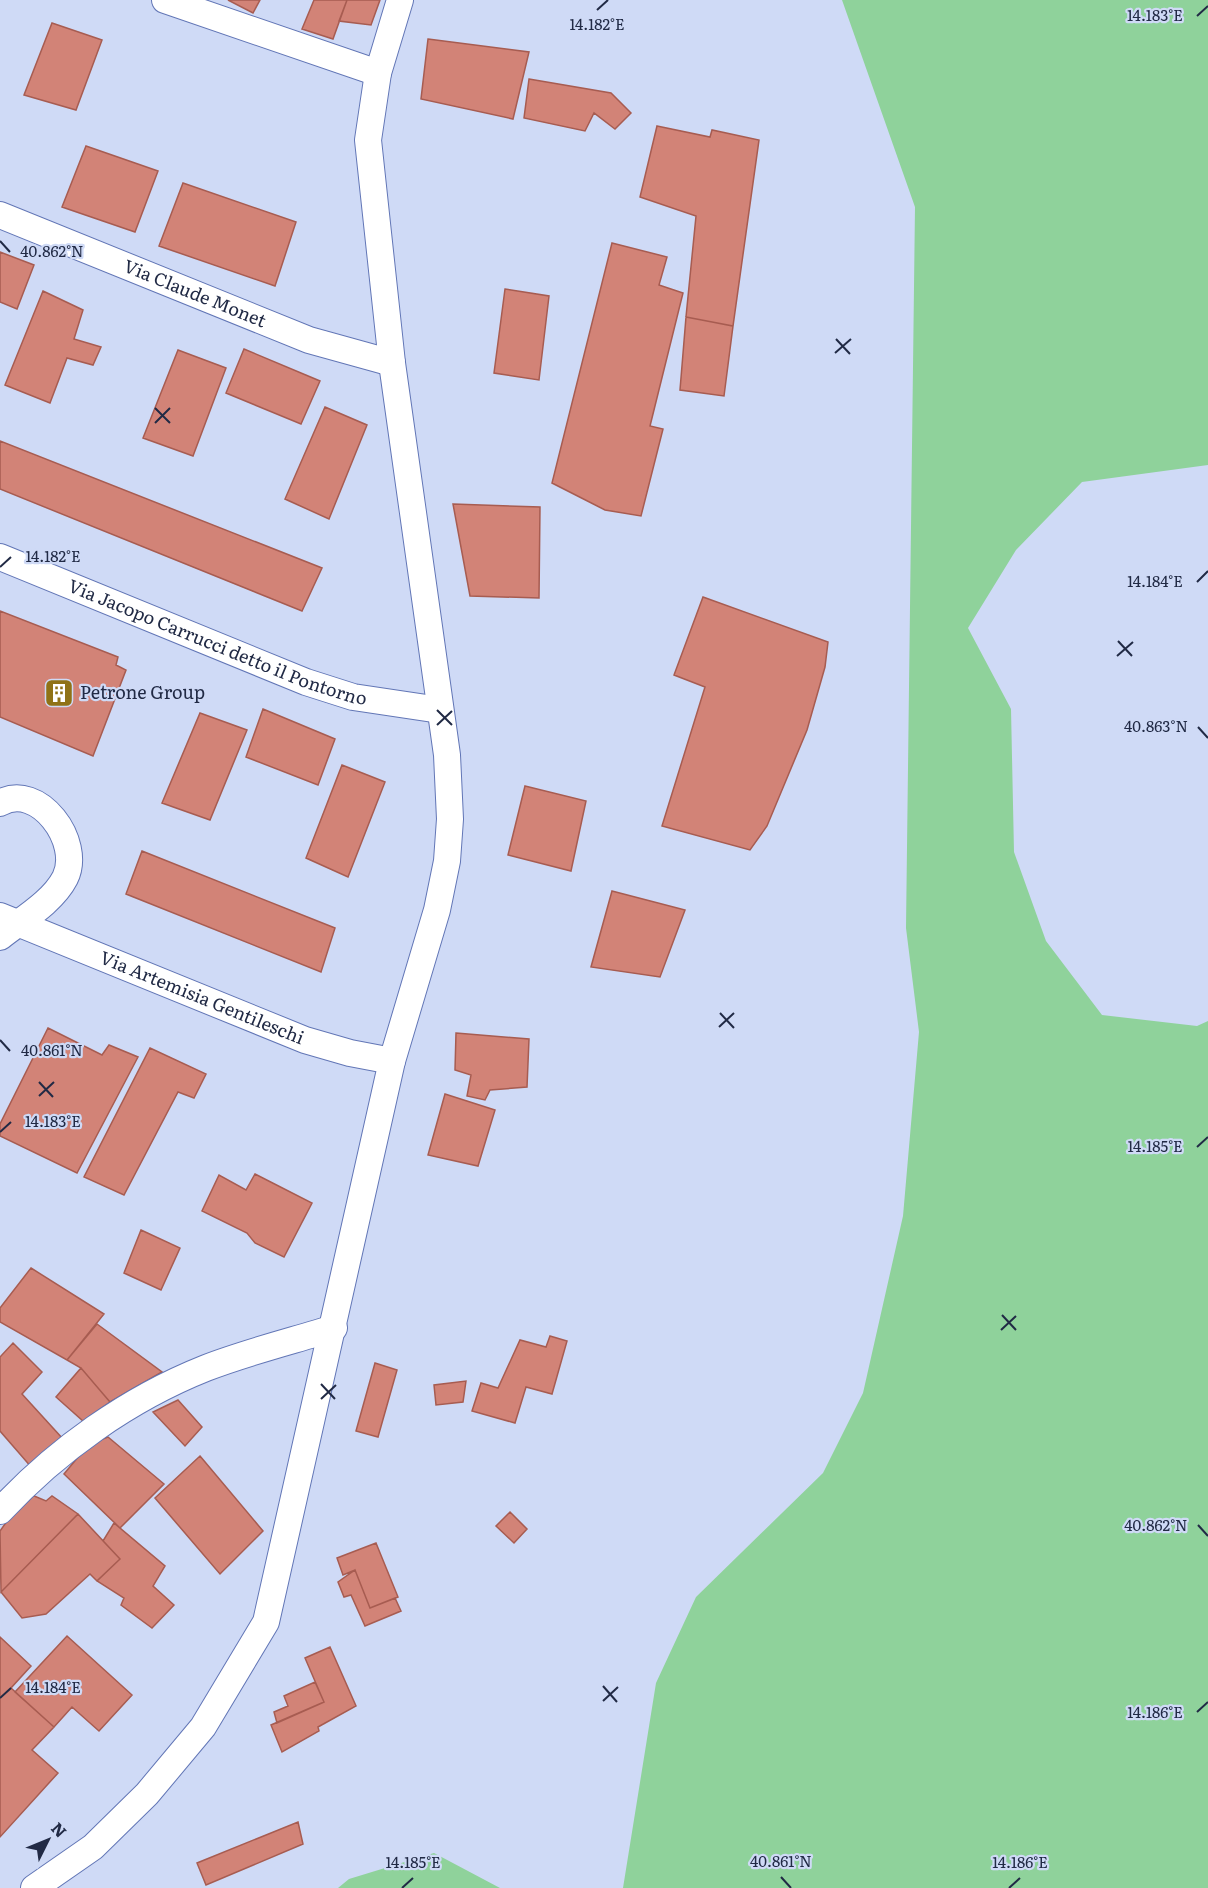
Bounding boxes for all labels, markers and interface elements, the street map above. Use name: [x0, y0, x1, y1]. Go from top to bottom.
text: 14.183°E: [1127, 3, 1183, 26]
text: 14.182°E: [569, 12, 625, 35]
text: 40.862°N: [20, 239, 84, 262]
street label: Via Claude Monet: [120, 251, 271, 334]
text: 14.182°E: [25, 544, 81, 567]
text: 14.184°E: [1127, 569, 1183, 592]
street label: Via Jacopo Carrucci detto il Pontorno: [64, 571, 369, 711]
building icon: Petrone Group: [43, 677, 75, 709]
place label: Petrone Group: [80, 678, 205, 705]
text: 40.863°N: [1124, 714, 1188, 737]
street label: Via Artemisia Gentileschi: [96, 943, 309, 1050]
text: 40.861°N: [21, 1038, 83, 1061]
text: 14.183°E: [25, 1109, 81, 1132]
text: 14.185°E: [1127, 1134, 1183, 1157]
text: 40.862°N: [1124, 1513, 1188, 1536]
text: 14.184°E: [25, 1675, 81, 1698]
text: 14.186°E: [1127, 1700, 1183, 1723]
north arrow: [18, 1810, 78, 1870]
text: N: [46, 1816, 73, 1842]
text: 40.861°N: [750, 1849, 812, 1872]
text: 14.185°E: [385, 1850, 441, 1873]
text: 14.186°E: [992, 1850, 1048, 1873]

